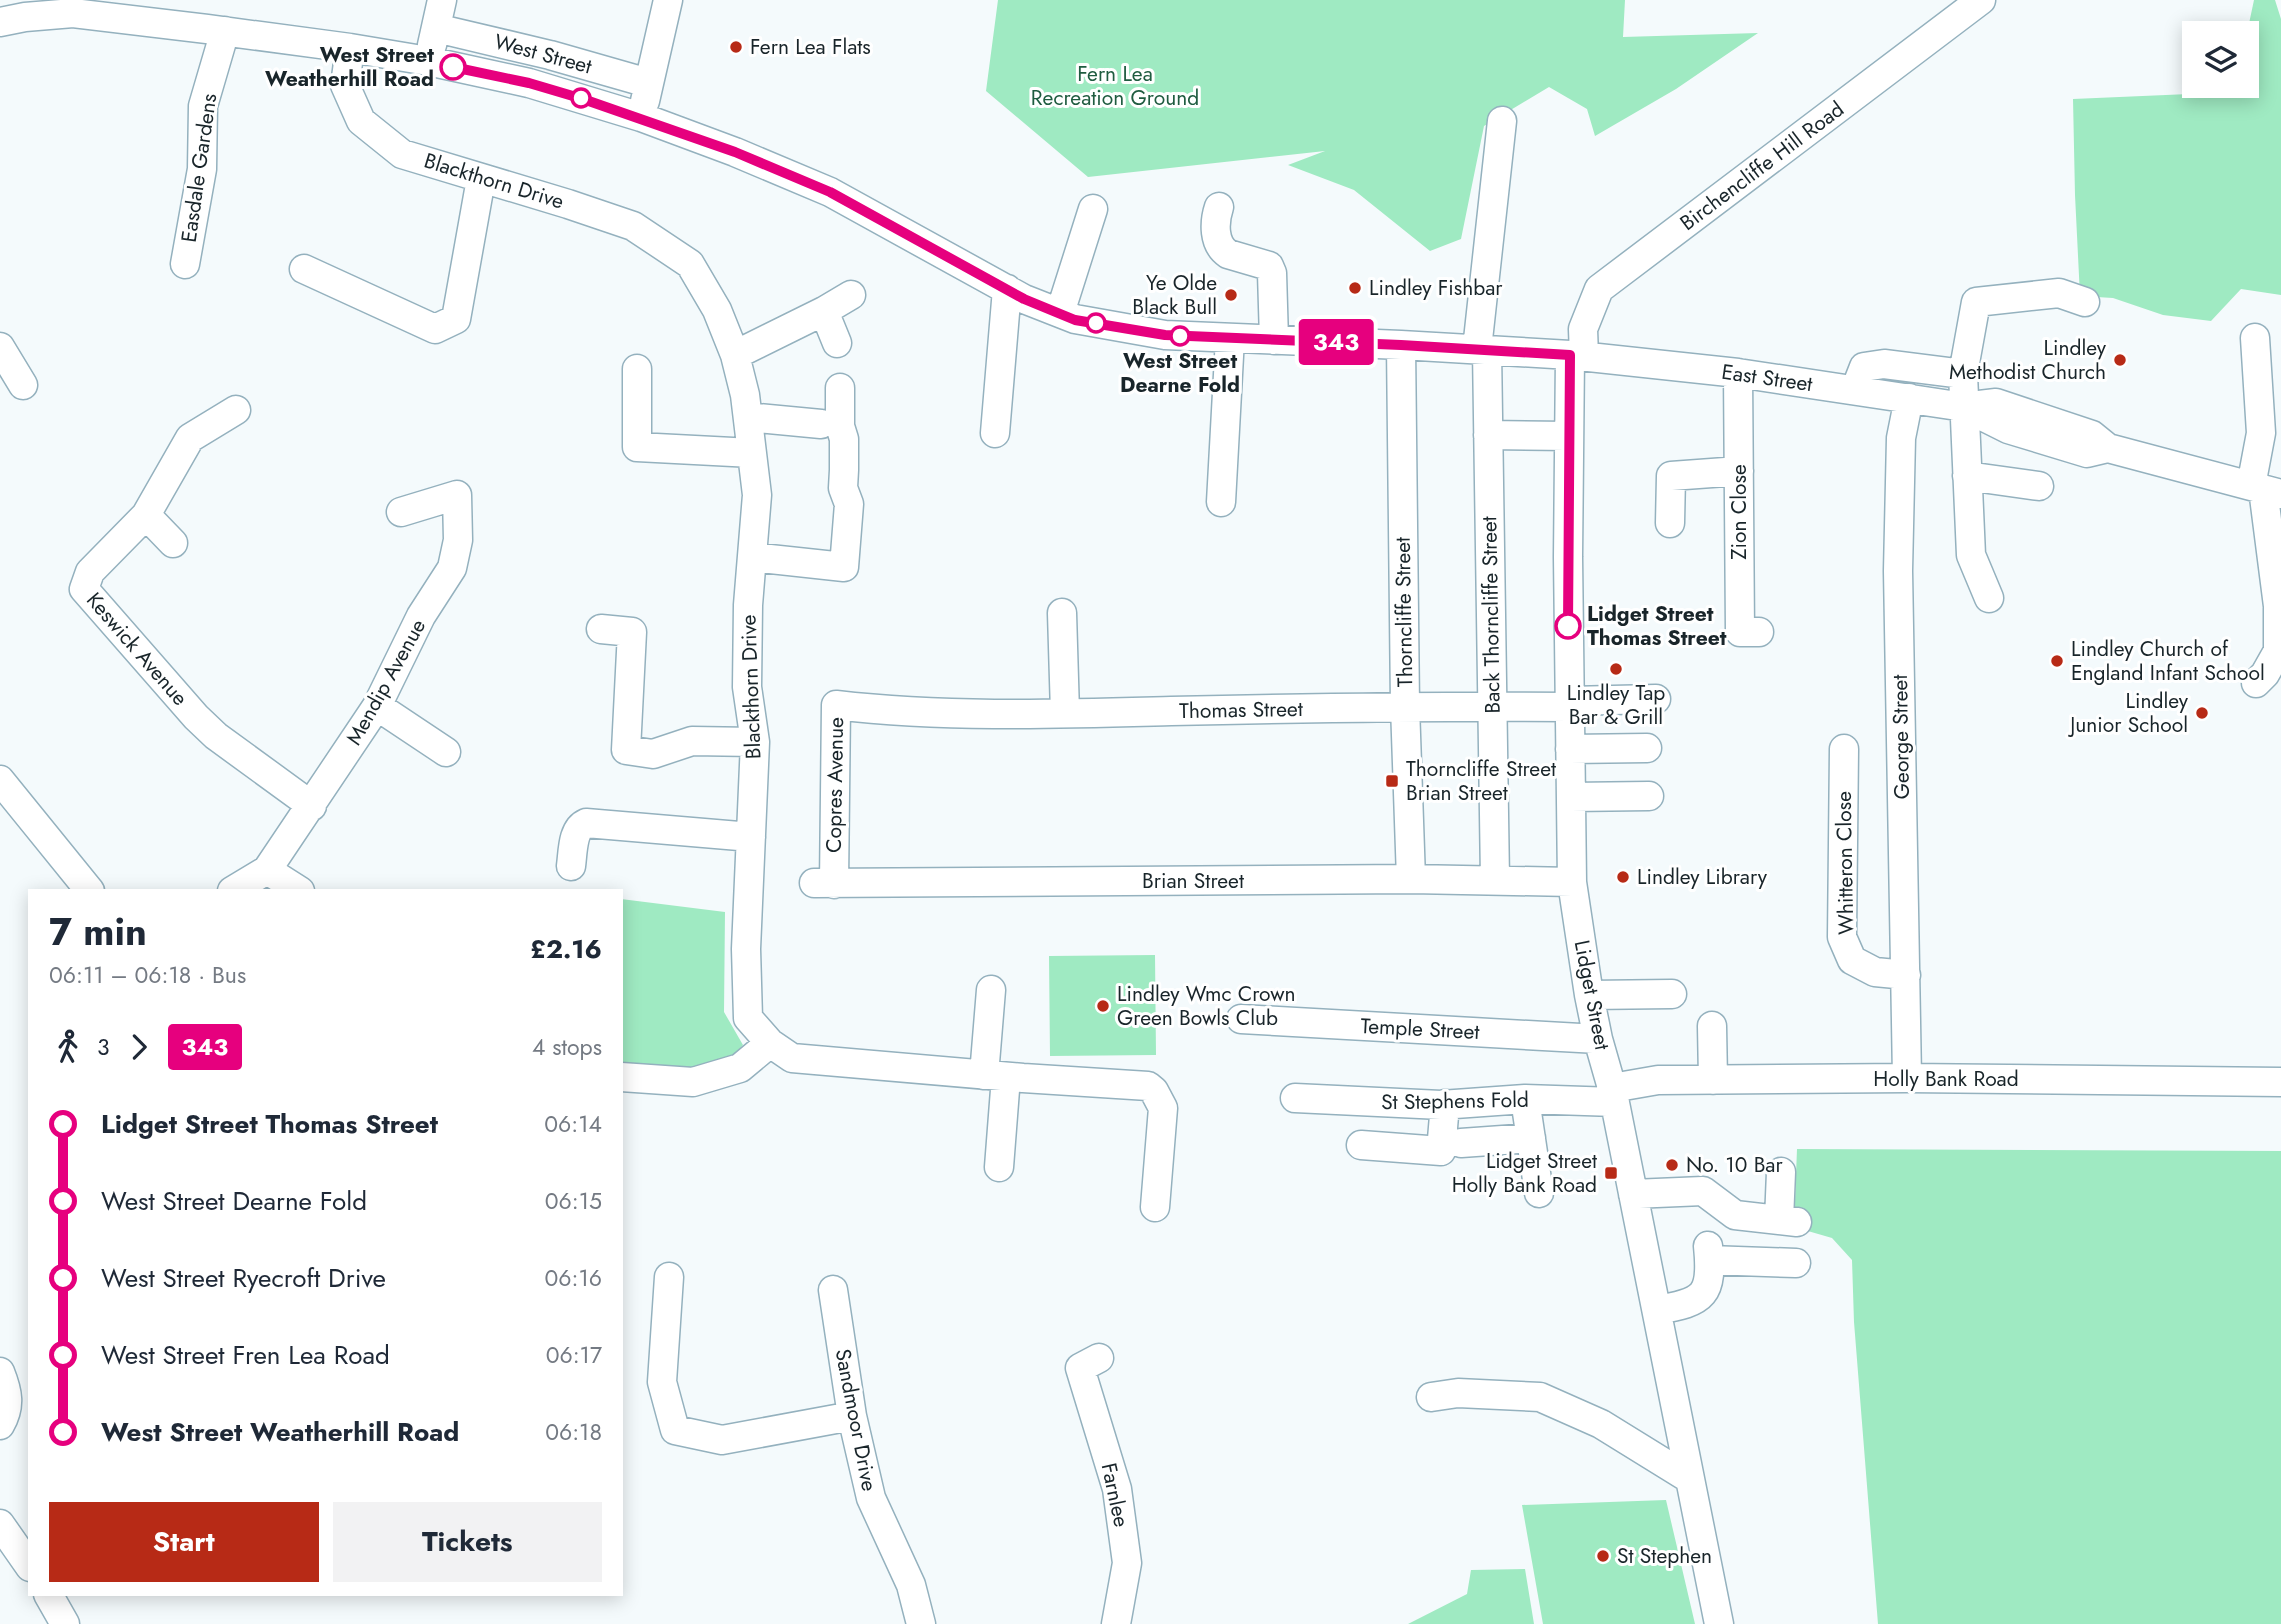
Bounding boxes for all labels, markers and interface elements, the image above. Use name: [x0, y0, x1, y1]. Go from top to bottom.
map controls: [2182, 21, 2259, 98]
button: layers: [2182, 21, 2259, 98]
street label: West Street: [491, 27, 595, 81]
place label: Fern Lea Flats: [750, 32, 871, 62]
marker: Fern Lea Flats: [728, 39, 744, 55]
place label: West Street Weatherhill Road: [265, 40, 434, 94]
marker: West Street Weatherhill Road: [440, 54, 466, 80]
park label: Fern Lea Recreation Ground: [1031, 59, 1199, 113]
unlabelled marker: [571, 88, 591, 108]
street label: Easdale Gardens: [174, 92, 224, 244]
street label: Birchencliffe Hill Road: [1674, 94, 1850, 238]
street label: Blackthorn Drive: [420, 146, 568, 217]
place label: Ye Olde Black Bull: [1132, 268, 1217, 322]
place label: Lindley Fishbar: [1369, 273, 1503, 303]
marker: Lindley Fishbar: [1347, 280, 1363, 296]
marker: Ye Olde Black Bull: [1223, 287, 1239, 303]
unlabelled marker: [1086, 313, 1106, 333]
line badge: 343: [1296, 319, 1376, 365]
text: 343: [1313, 324, 1359, 359]
marker: West Street Dearne Fold: [1170, 326, 1190, 346]
place label: Lindley Methodist Church: [1949, 333, 2107, 387]
place label: West Street Dearne Fold: [1120, 346, 1240, 400]
marker: Lindley Methodist Church: [2112, 352, 2128, 368]
street label: East Street: [1720, 357, 1814, 399]
street label: Zion Close: [1724, 464, 1754, 560]
street label: Back Thorncliffe Street: [1474, 516, 1508, 714]
street label: Thorncliffe Street: [1388, 537, 1420, 687]
street label: Keswick Avenue: [79, 586, 195, 712]
place label: Lidget Street Thomas Street: [1587, 599, 1727, 653]
street label: Mendip Avenue: [339, 613, 433, 750]
marker: Lidget Street Thomas Street: [1555, 613, 1581, 639]
street label: Blackthorn Drive: [733, 614, 769, 760]
place label: Lindley Church of England Infant School: [2071, 634, 2265, 688]
marker: Lindley Church of England Infant School: [2049, 653, 2065, 669]
marker: Lindley Tap Bar & Grill: [1608, 661, 1624, 677]
street label: George Street: [1885, 674, 1917, 800]
place label: Lindley Tap Bar & Grill: [1567, 678, 1665, 732]
place label: Lindley Junior School: [2067, 686, 2189, 740]
street label: Thomas Street: [1179, 694, 1303, 726]
marker: Lindley Junior School: [2194, 705, 2210, 721]
street label: Copres Avenue: [819, 717, 851, 853]
place label: Thorncliffe Street Brian Street: [1406, 754, 1556, 808]
marker: Thorncliffe Street Brian Street: [1384, 773, 1400, 789]
street label: Whitteron Close: [1829, 791, 1861, 935]
place label: Lindley Library: [1637, 862, 1768, 892]
street label: Brian Street: [1142, 866, 1244, 896]
marker: Lindley Library: [1615, 869, 1631, 885]
text: 7 min: [49, 904, 147, 959]
text: £2.16: [530, 930, 602, 968]
street label: Lidget Street: [1567, 938, 1617, 1052]
text: 06:11 – 06:18 · Bus: [49, 958, 246, 992]
place label: Lindley Wmc Crown Green Bowls Club: [1117, 979, 1296, 1033]
marker: Lindley Wmc Crown Green Bowls Club: [1095, 998, 1111, 1014]
street label: Temple Street: [1360, 1011, 1480, 1047]
icon: walk: [49, 1028, 87, 1066]
icon: forward: [120, 1028, 158, 1066]
text: 343: [182, 1029, 228, 1064]
text: 3: [97, 1030, 110, 1064]
text: 4 stops: [532, 1030, 602, 1064]
street label: Holly Bank Road: [1873, 1064, 2019, 1094]
street label: St Stephens Fold: [1381, 1085, 1529, 1117]
text: Lidget Street Thomas Street: [101, 1105, 438, 1143]
text: 06:14: [544, 1107, 602, 1141]
place label: Lidget Street Holly Bank Road: [1452, 1146, 1597, 1200]
place label: No. 10 Bar: [1686, 1150, 1783, 1180]
marker: No. 10 Bar: [1664, 1157, 1680, 1173]
marker: Lidget Street Holly Bank Road: [1603, 1165, 1619, 1181]
text: West Street Dearne Fold: [101, 1182, 367, 1220]
text: 06:15: [545, 1184, 602, 1218]
text: West Street Ryecroft Drive: [101, 1259, 386, 1297]
text: 06:16: [544, 1261, 602, 1295]
text: West Street Fren Lea Road: [101, 1336, 390, 1374]
text: 06:17: [546, 1338, 602, 1372]
street label: Sandmoor Drive: [828, 1346, 885, 1494]
text: West Street Weatherhill Road: [101, 1413, 459, 1451]
text: 06:18: [545, 1415, 602, 1449]
street label: Farnlee: [1094, 1460, 1136, 1530]
button: Start: [49, 1502, 319, 1582]
button: Tickets: [333, 1502, 602, 1582]
place label: St Stephen: [1617, 1541, 1712, 1571]
marker: St Stephen: [1595, 1548, 1611, 1564]

